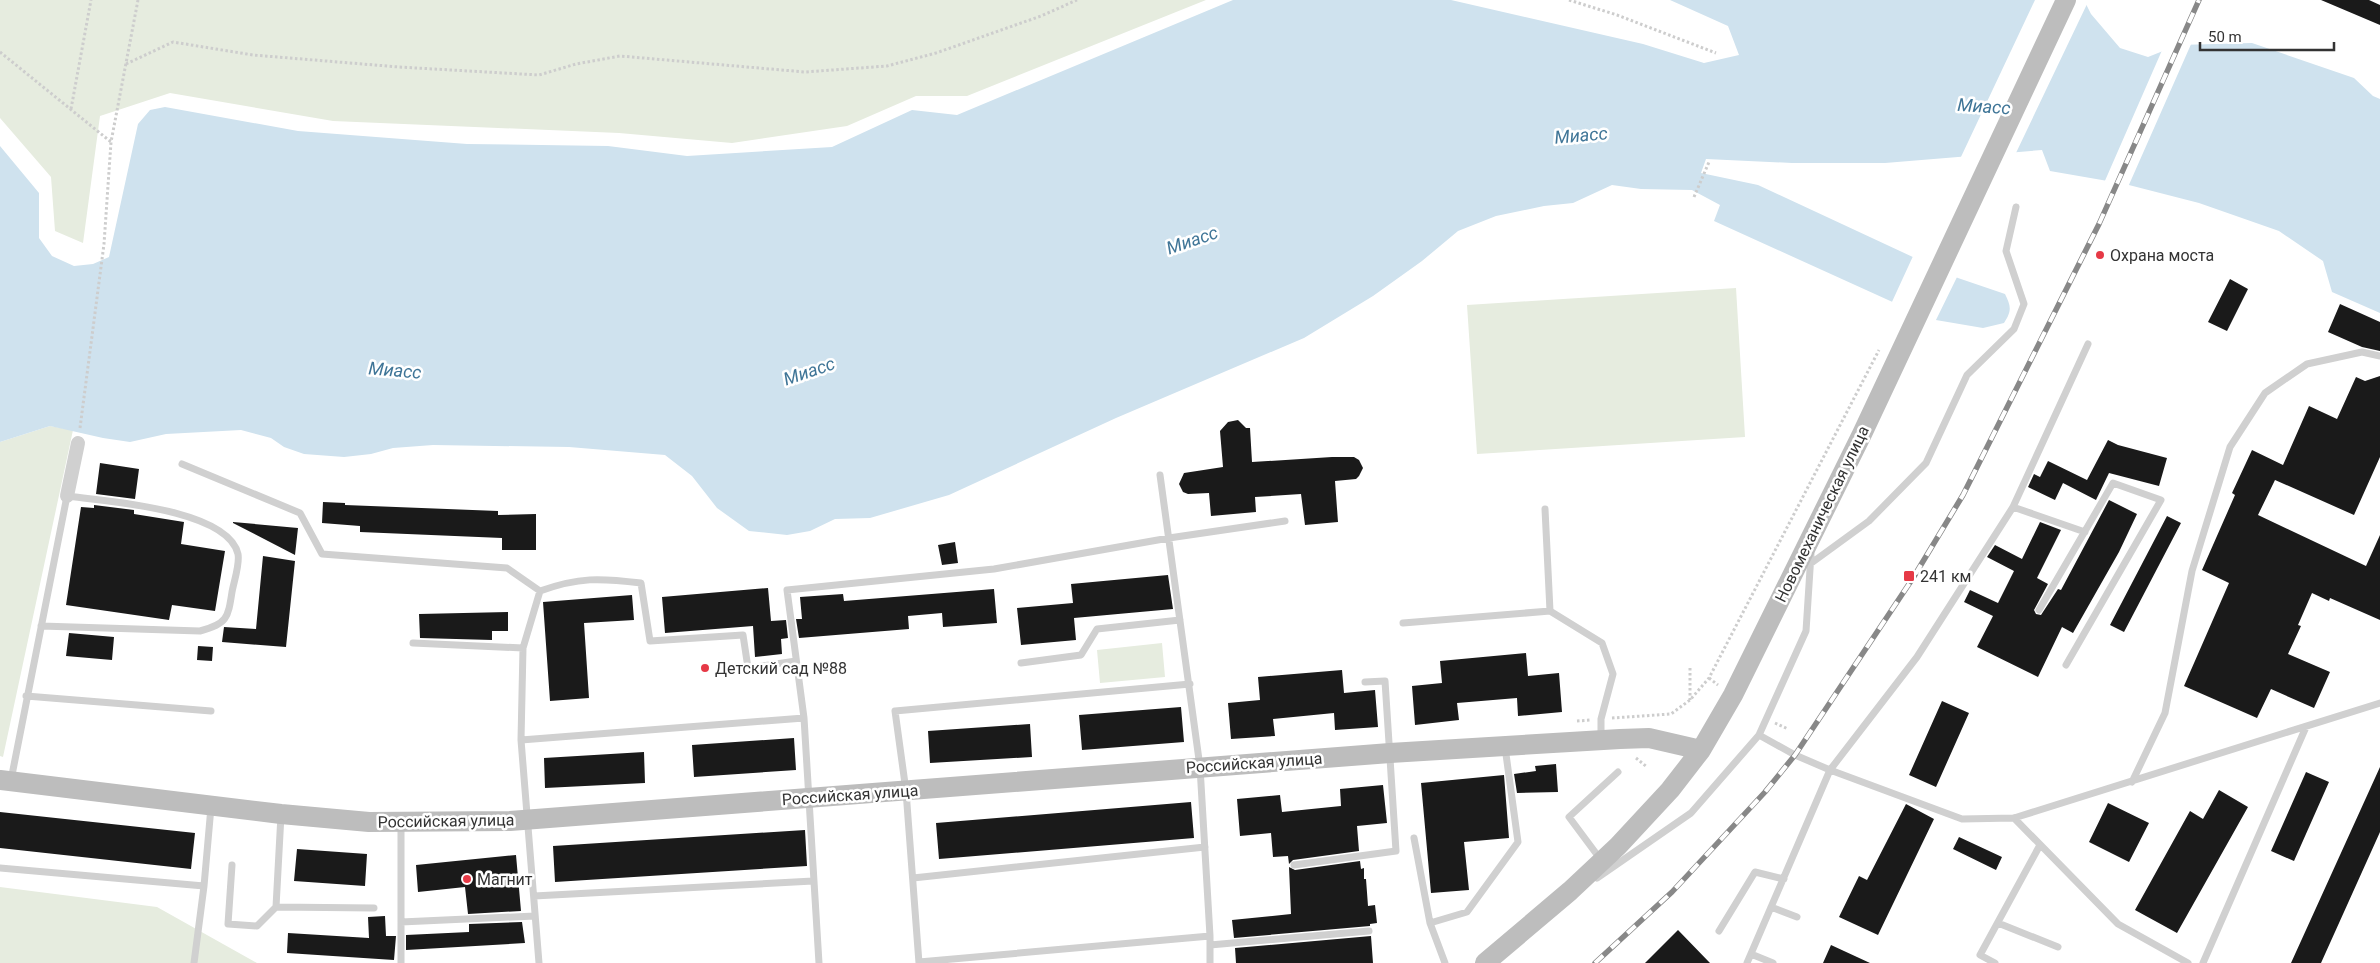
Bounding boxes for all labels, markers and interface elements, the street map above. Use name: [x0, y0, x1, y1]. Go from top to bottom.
scale bar: [2200, 20, 2334, 52]
text: 50 m: [2208, 28, 2242, 46]
water label: Миасс: [1957, 94, 2011, 118]
water label: Миасс: [1554, 122, 1608, 148]
water label: Миасс: [1163, 221, 1221, 259]
place label: Охрана моста: [2110, 246, 2214, 265]
marker: Охрана моста: [2094, 249, 2106, 261]
water label: Миасс: [780, 352, 838, 390]
water label: Миасс: [368, 357, 422, 383]
street label: Новомеханическая улица: [1771, 423, 1873, 605]
place label: 241 км: [1920, 567, 1971, 586]
marker: 241 км: [1902, 569, 1916, 583]
place label: Детский сад №88: [715, 659, 847, 678]
marker: Детский сад №88: [699, 662, 711, 674]
street label: Российская улица: [1185, 749, 1323, 777]
street label: Российская улица: [781, 781, 919, 809]
street label: Российская улица: [377, 810, 515, 832]
place label: Магнит: [477, 870, 533, 889]
marker: Магнит: [461, 873, 473, 885]

